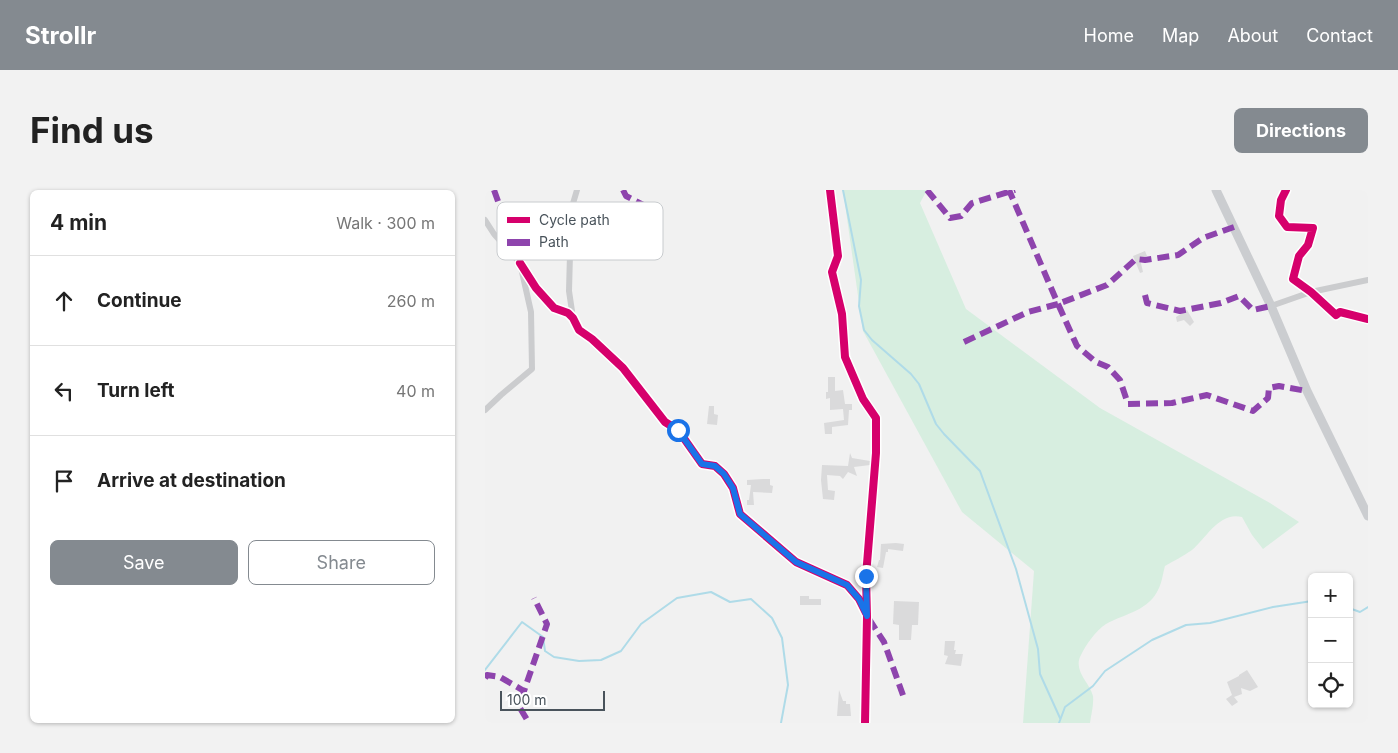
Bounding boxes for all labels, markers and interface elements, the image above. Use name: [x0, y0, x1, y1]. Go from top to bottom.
text: Strollr: [25, 21, 96, 50]
text: Home: [1084, 25, 1134, 46]
text: Map: [1162, 25, 1199, 46]
text: About: [1227, 25, 1278, 46]
text: Contact: [1306, 25, 1373, 46]
button: Directions: [1234, 108, 1368, 153]
text: Find us: [30, 109, 154, 151]
legend: [497, 202, 663, 260]
text: 4 min: [50, 210, 107, 235]
text: Cycle path: [539, 211, 610, 228]
text: Walk · 300 m: [336, 213, 435, 233]
text: Path: [539, 233, 569, 250]
icon: ahead: [50, 287, 78, 315]
text: Continue: [97, 289, 182, 312]
text: 260 m: [387, 291, 435, 311]
icon: left: [50, 377, 78, 405]
text: Turn left: [97, 379, 175, 402]
text: 40 m: [396, 381, 435, 401]
route start: [667, 419, 690, 442]
icon: arrive: [50, 467, 78, 495]
text: Arrive at destination: [97, 469, 286, 492]
button: Save: [50, 540, 238, 585]
button: Share: [248, 540, 435, 585]
route end: [855, 565, 878, 588]
map controls: [1308, 573, 1353, 708]
button: +: [1308, 573, 1353, 618]
button: −: [1308, 618, 1353, 663]
button: locate: [1308, 663, 1353, 708]
scale bar: [500, 688, 605, 711]
text: 100 m: [507, 691, 547, 708]

